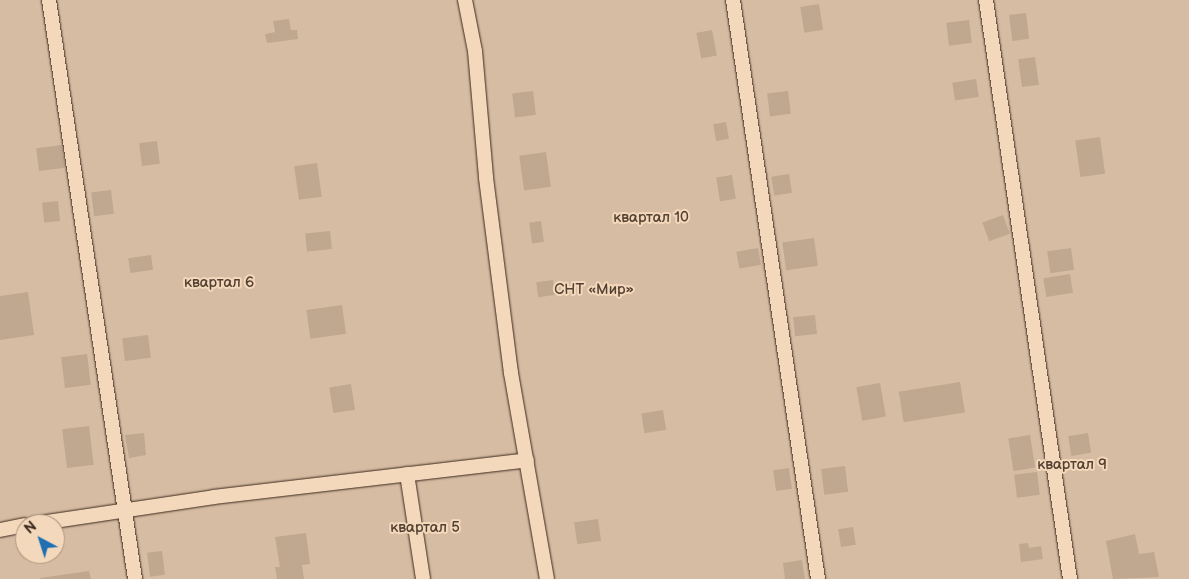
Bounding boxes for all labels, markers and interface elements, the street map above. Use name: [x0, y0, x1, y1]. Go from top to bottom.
park label: квартал 10: [613, 209, 689, 227]
park label: квартал 6: [184, 274, 254, 292]
park label: СНТ «Мир»: [554, 281, 634, 299]
park label: квартал 9: [1037, 456, 1107, 474]
north arrow: [15, 514, 65, 564]
text: N: [21, 518, 40, 538]
park label: квартал 5: [390, 519, 460, 537]

